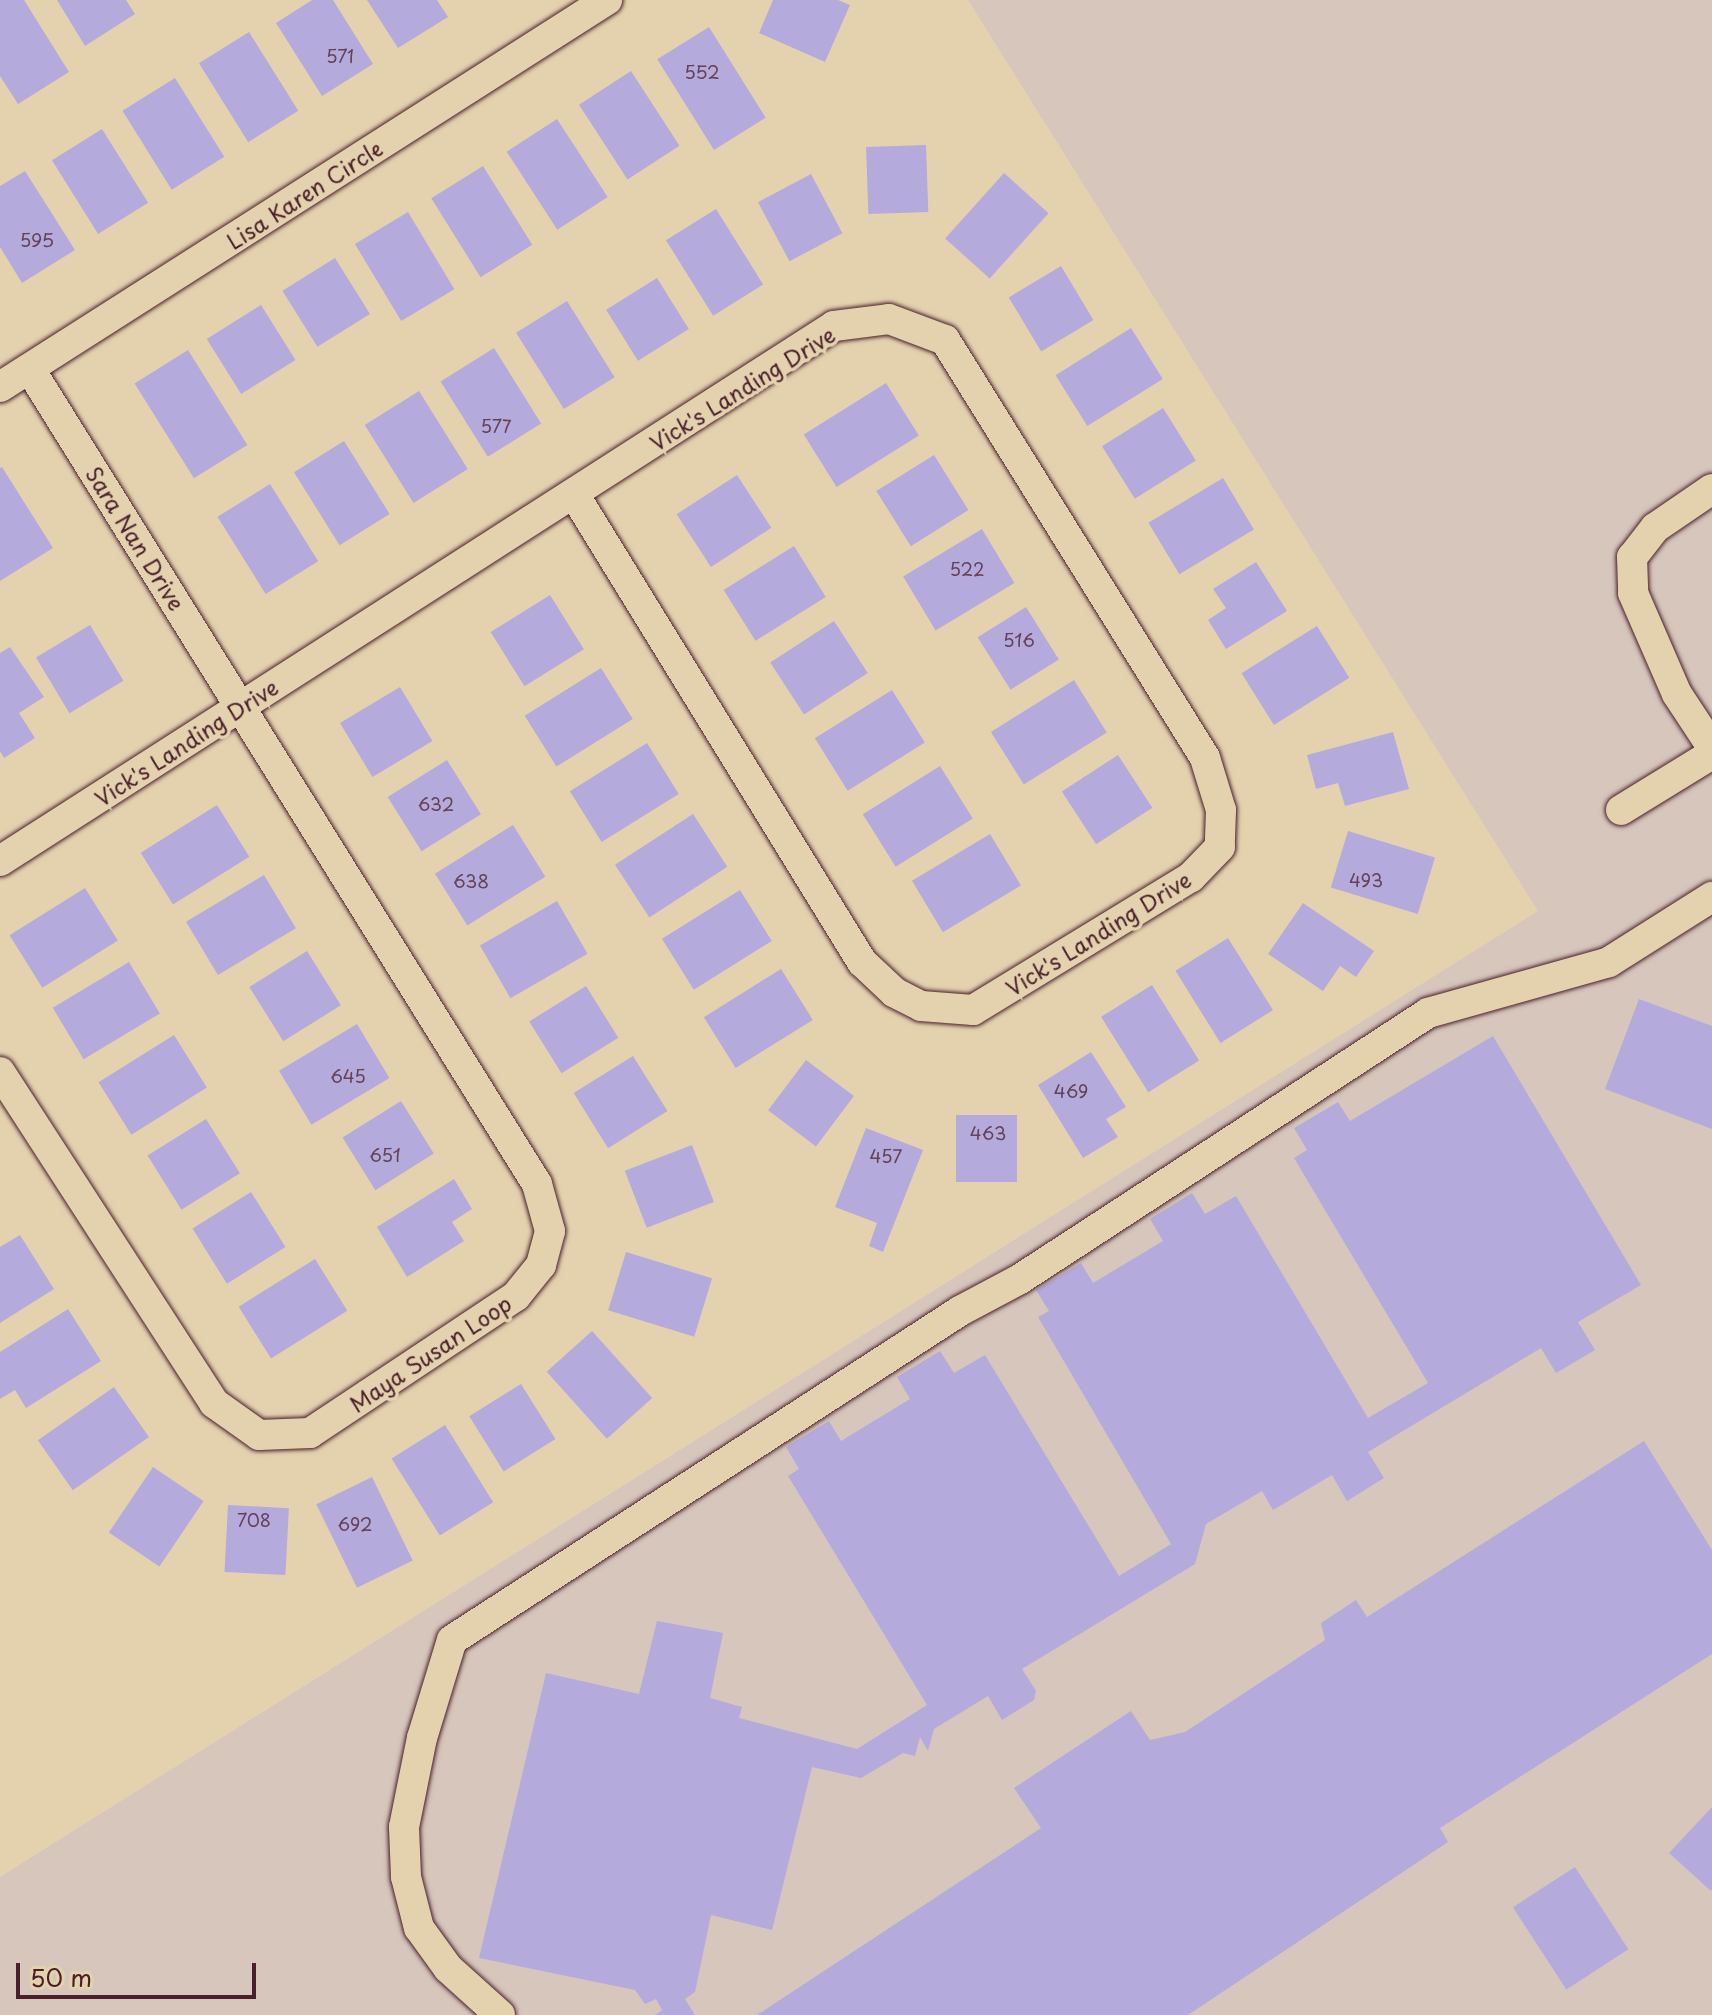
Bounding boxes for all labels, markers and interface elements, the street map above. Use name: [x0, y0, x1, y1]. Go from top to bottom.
house number: 571: [326, 45, 354, 67]
house number: 552: [684, 61, 720, 83]
street label: Lisa Karen Circle: [221, 134, 387, 254]
house number: 595: [20, 229, 54, 251]
street label: Vick's Landing Drive: [644, 320, 840, 456]
house number: 577: [480, 415, 512, 437]
street label: Sara Nan Drive: [81, 461, 191, 615]
house number: 522: [949, 558, 985, 580]
house number: 516: [1003, 629, 1035, 651]
street label: Vick's Landing Drive: [89, 673, 283, 811]
house number: 632: [418, 793, 454, 815]
street label: Vick's Landing Drive: [1000, 865, 1196, 1001]
house number: 493: [1349, 869, 1383, 891]
house number: 638: [453, 870, 489, 892]
house number: 645: [330, 1065, 366, 1087]
house number: 469: [1054, 1080, 1088, 1102]
house number: 463: [970, 1122, 1006, 1144]
house number: 651: [369, 1144, 401, 1166]
house number: 457: [870, 1145, 902, 1167]
street label: Maya Susan Loop: [344, 1289, 516, 1417]
house number: 708: [237, 1509, 271, 1531]
house number: 692: [338, 1513, 372, 1535]
scale bar: [20, 1947, 260, 1997]
text: 50 m: [30, 1959, 92, 1995]

